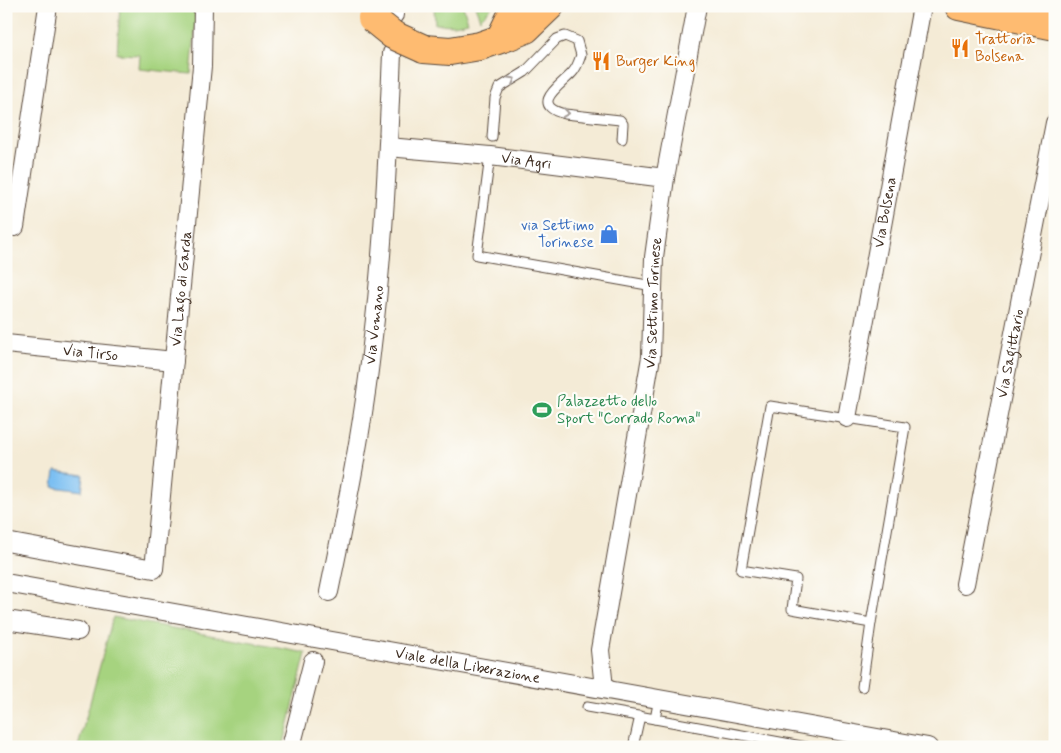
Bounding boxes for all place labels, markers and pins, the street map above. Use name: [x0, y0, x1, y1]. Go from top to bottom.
place label: Trattoria Bolsena: [975, 30, 1036, 67]
restaurant icon: Trattoria Bolsena: [949, 37, 971, 59]
restaurant icon: Burger King: [590, 50, 612, 72]
place label: Burger King: [616, 52, 695, 73]
place label: via Settimo Torinese: [521, 216, 594, 253]
shop icon: via Settimo Torinese: [598, 223, 620, 245]
place label: Palazzetto dello Sport "Corrado Roma": [557, 392, 700, 429]
sports icon: Palazzetto dello Sport "Corrado Roma": [531, 399, 553, 421]

